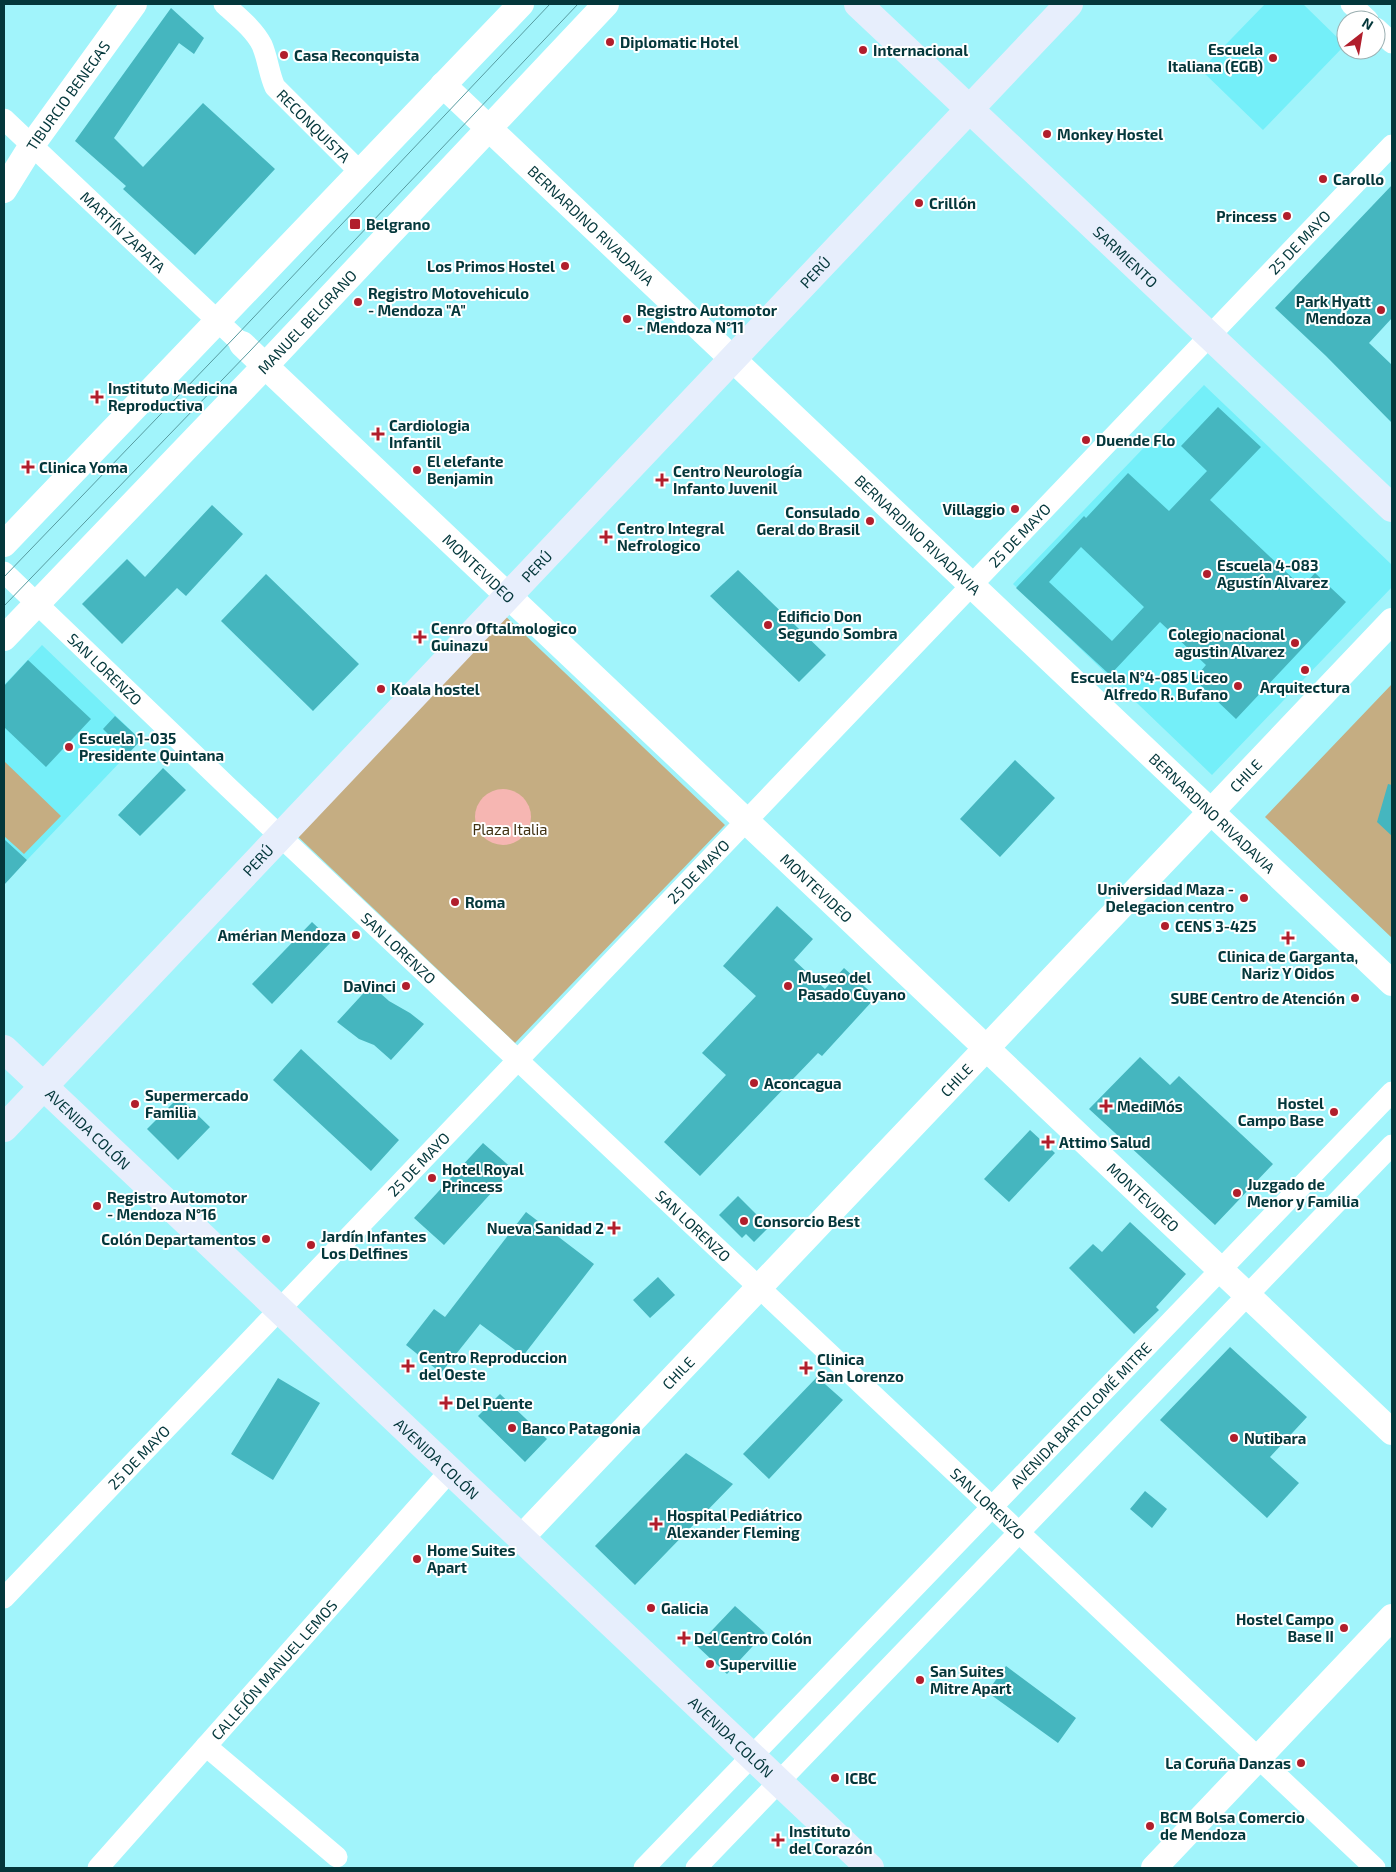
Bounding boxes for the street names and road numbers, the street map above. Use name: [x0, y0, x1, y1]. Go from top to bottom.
street label: TIBURCIO BENEGAS: [22, 37, 113, 154]
street label: RECONQUISTA: [273, 85, 355, 167]
street label: BERNARDINO RIVADAVIA: [525, 161, 658, 289]
street label: MARTÍN ZAPATA: [77, 187, 170, 276]
street label: 25 DE MAYO: [1264, 206, 1334, 278]
street label: SARMIENTO: [1090, 222, 1161, 291]
street label: PERÚ: [796, 253, 834, 292]
street label: MANUEL BELGRANO: [254, 266, 360, 377]
street label: BERNARDINO RIVADAVIA: [851, 471, 985, 599]
street label: 25 DE MAYO: [985, 499, 1054, 571]
street label: MONTEVIDEO: [439, 530, 519, 606]
street label: PERÚ: [517, 547, 555, 586]
street label: SAN LORENZO: [64, 629, 146, 709]
street label: BERNARDINO RIVADAVIA: [1146, 749, 1279, 877]
street label: CHILE: [1226, 755, 1265, 795]
street label: 25 DE MAYO: [664, 836, 733, 907]
street label: PERÚ: [239, 841, 277, 880]
street label: MONTEVIDEO: [777, 849, 856, 926]
street label: SAN LORENZO: [358, 908, 440, 987]
street label: CHILE: [936, 1060, 976, 1100]
street label: AVENIDA COLÓN: [42, 1084, 134, 1173]
street label: 25 DE MAYO: [384, 1128, 453, 1200]
street label: MONTEVIDEO: [1104, 1159, 1183, 1235]
street label: SAN LORENZO: [652, 1186, 734, 1265]
street label: AVENIDA BARTOLOMÉ MITRE: [1006, 1339, 1155, 1492]
street label: CHILE: [658, 1352, 698, 1393]
street label: AVENIDA COLÓN: [391, 1414, 483, 1503]
street label: 25 DE MAYO: [104, 1421, 173, 1493]
street label: SAN LORENZO: [947, 1464, 1029, 1543]
street label: CALLEJÓN MANUEL LEMOS: [207, 1596, 341, 1743]
street label: AVENIDA COLÓN: [685, 1693, 777, 1781]

